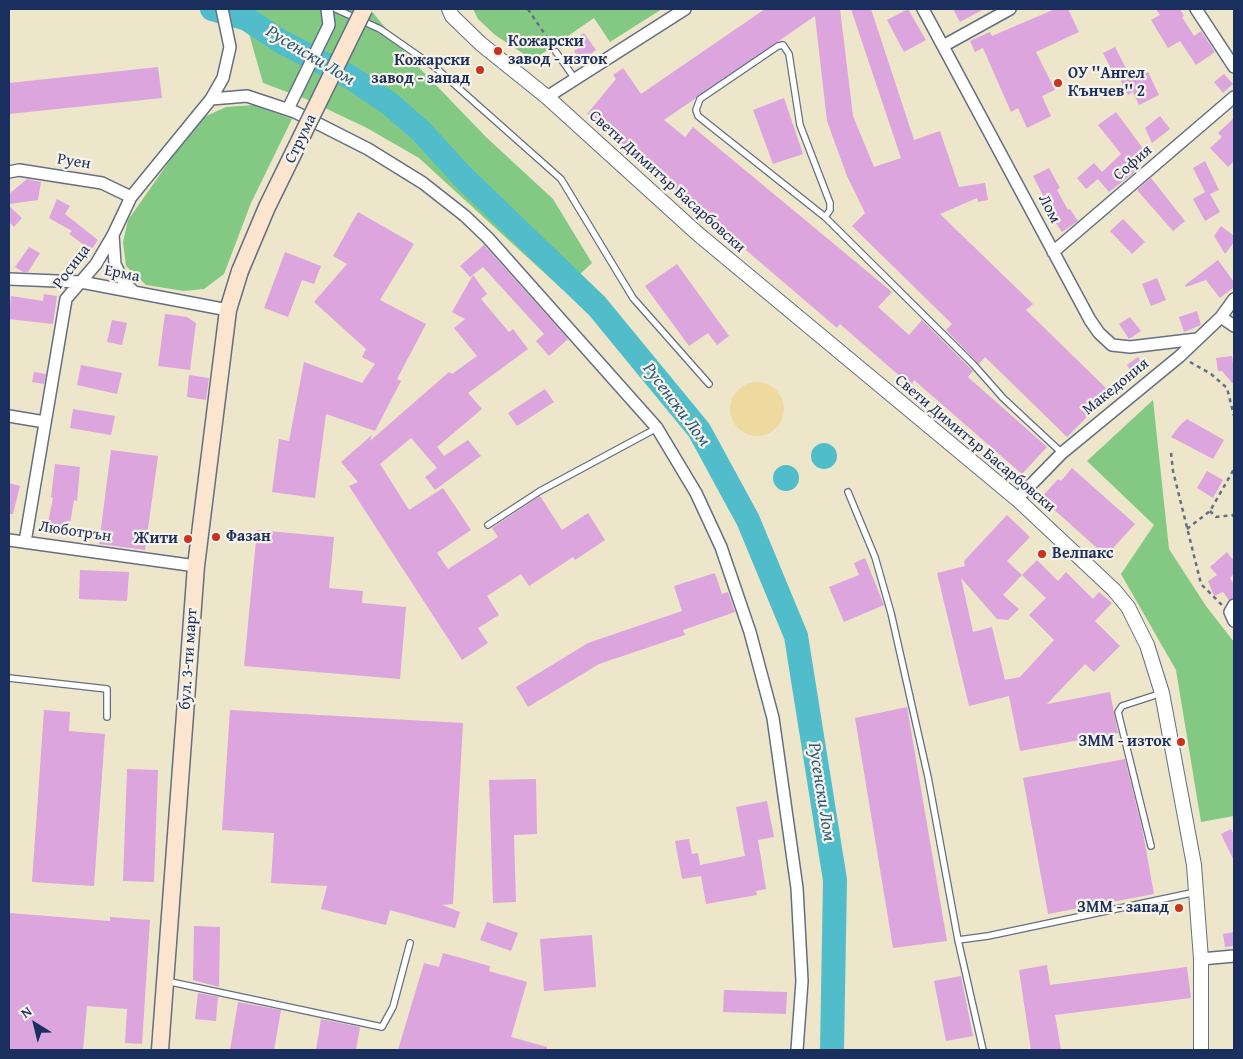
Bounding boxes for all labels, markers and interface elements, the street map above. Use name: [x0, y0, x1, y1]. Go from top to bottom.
water label: Русенски Лом: [262, 21, 358, 91]
place label: Кожарски завод - изток: [508, 32, 607, 70]
marker: Кожарски завод - изток: [492, 45, 504, 57]
place label: Кожарски завод - запад: [371, 51, 470, 89]
marker: Кожарски завод - запад: [474, 64, 486, 76]
place label: ОУ ''Ангел Кънчев'' 2: [1068, 64, 1145, 102]
marker: ОУ ''Ангел Кънчев'' 2: [1052, 77, 1064, 89]
street label: Свети Димитър Басарбовски: [585, 107, 749, 257]
street label: Струма: [281, 111, 321, 167]
street label: София: [1110, 141, 1156, 185]
street label: Руен: [56, 150, 92, 174]
street label: Лом: [1034, 191, 1064, 227]
street label: Росица: [49, 241, 95, 293]
street label: Ерма: [103, 261, 141, 287]
street label: Македония: [1079, 354, 1153, 420]
water label: Русенски Лом: [637, 359, 715, 451]
street label: Свети Димитър Басарбовски: [891, 371, 1059, 517]
street label: Люботрън: [37, 517, 113, 547]
place label: Фазан: [226, 527, 271, 547]
place label: Жити: [134, 529, 178, 549]
marker: Фазан: [210, 531, 222, 543]
marker: Жити: [182, 533, 194, 545]
place label: Велпакс: [1052, 544, 1113, 564]
marker: Велпакс: [1036, 548, 1048, 560]
street label: бул. 3-ти март: [176, 607, 202, 711]
place label: ЗММ - изток: [1078, 732, 1171, 752]
marker: ЗММ - изток: [1175, 736, 1187, 748]
water label: Русенски Лом: [803, 741, 839, 843]
place label: ЗММ - запад: [1077, 898, 1169, 918]
marker: ЗММ - запад: [1173, 902, 1185, 914]
north arrow: [10, 999, 60, 1049]
text: N: [17, 1001, 36, 1023]

